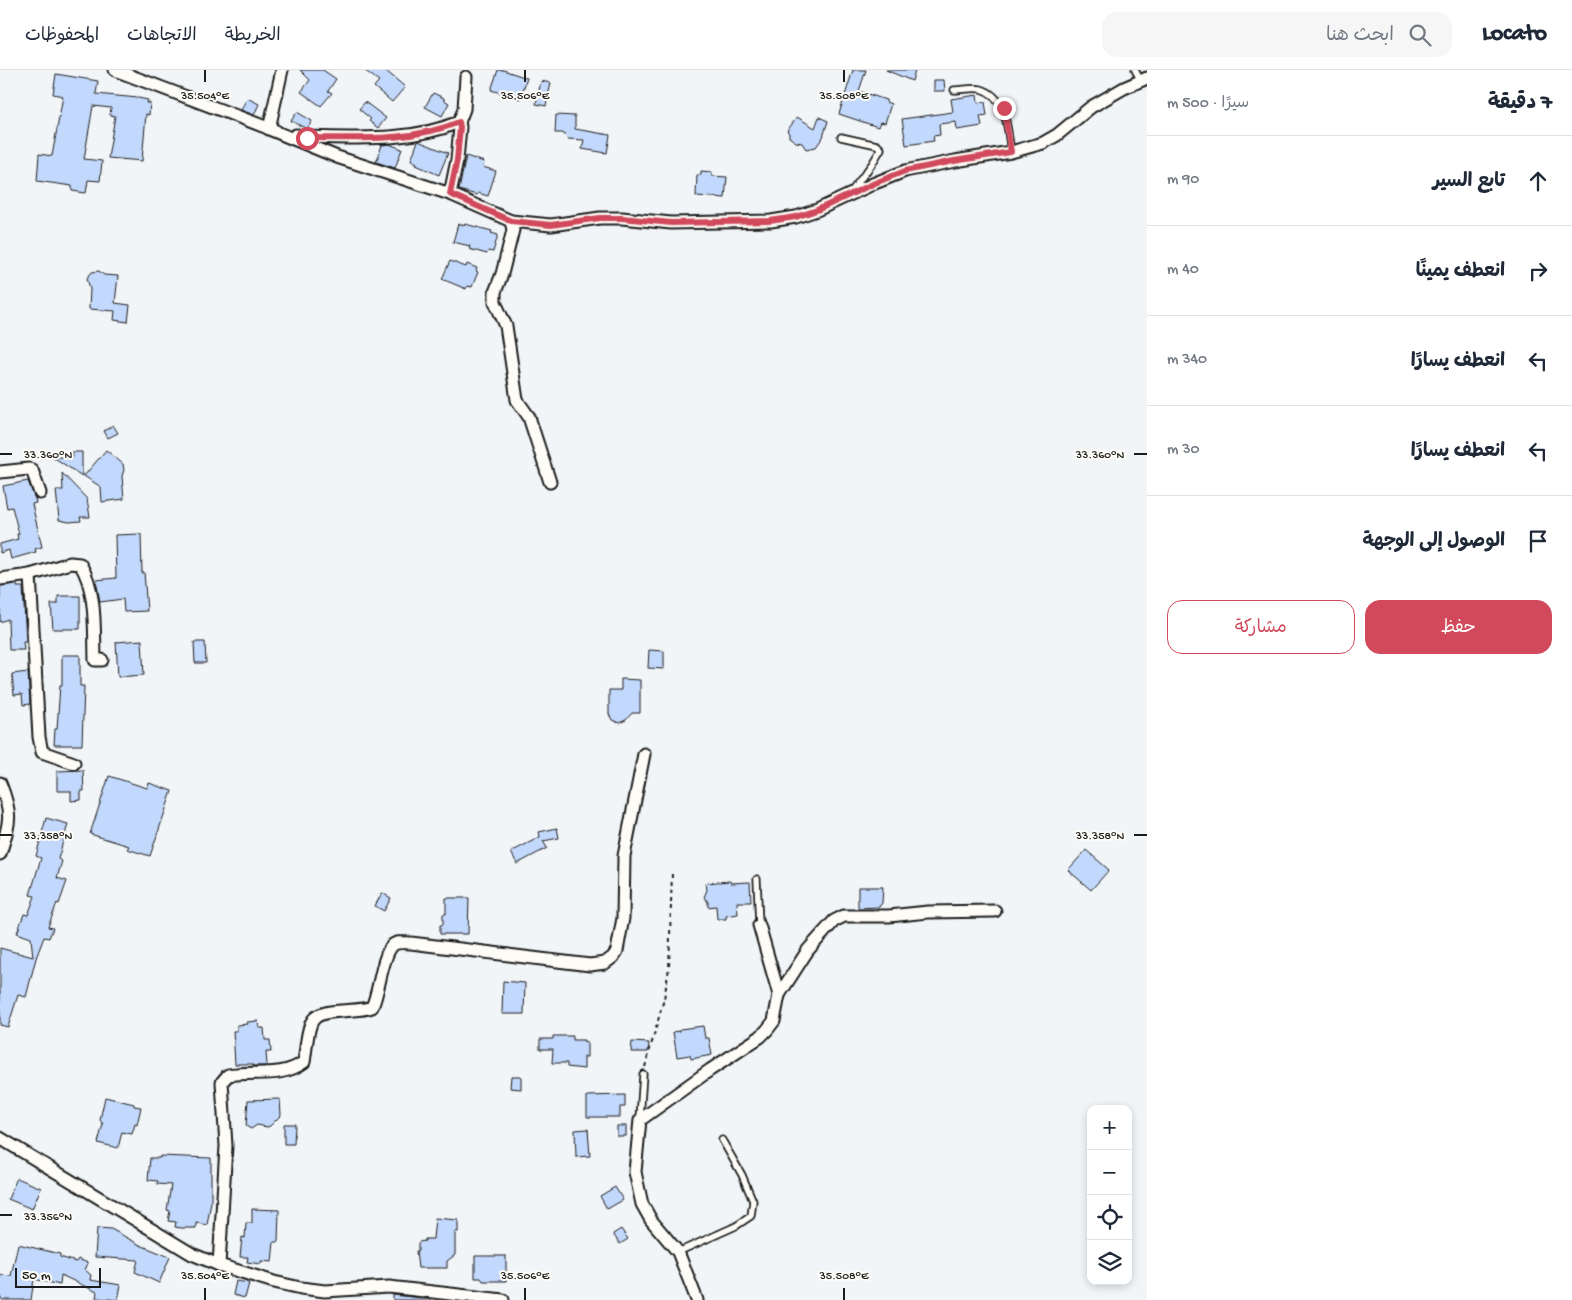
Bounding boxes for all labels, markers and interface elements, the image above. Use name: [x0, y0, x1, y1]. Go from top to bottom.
search box: [1102, 12, 1452, 57]
text: Locato: [1482, 20, 1547, 49]
icon: search: [1406, 21, 1434, 49]
text: ابحث هنا: [1326, 25, 1394, 48]
text: المحفوظات: [25, 26, 99, 47]
text: الاتجاهات: [127, 26, 197, 47]
text: الخريطة: [225, 26, 281, 47]
text: 35.504°E: [180, 90, 230, 104]
text: 35.506°E: [500, 90, 550, 104]
text: 35.508°E: [819, 90, 869, 104]
text: 7 دقيقة: [1488, 92, 1552, 117]
text: سيرًا · 500 m: [1167, 95, 1249, 114]
route end: [993, 97, 1016, 120]
route start: [296, 127, 319, 150]
icon: ahead: [1524, 167, 1552, 195]
text: 90 m: [1167, 171, 1199, 190]
text: تابع السير: [1433, 171, 1505, 194]
icon: right: [1524, 257, 1552, 285]
text: 40 m: [1167, 261, 1199, 280]
text: انعطف يمينًا: [1416, 261, 1505, 284]
icon: left: [1524, 347, 1552, 375]
text: 340 m: [1167, 351, 1207, 370]
text: انعطف يسارًا: [1411, 351, 1505, 374]
icon: left: [1524, 437, 1552, 465]
text: 30 m: [1167, 441, 1200, 460]
text: انعطف يسارًا: [1411, 441, 1505, 464]
text: 33.360°N: [23, 449, 72, 463]
text: 33.360°N: [1075, 449, 1124, 463]
icon: arrive: [1524, 527, 1552, 555]
text: الوصول إلى الوجهة: [1362, 531, 1505, 554]
button: مشاركة: [1167, 600, 1355, 654]
button: حفظ: [1365, 600, 1552, 654]
text: 33.358°N: [23, 830, 72, 844]
text: 33.358°N: [1075, 830, 1124, 844]
map controls: [1087, 1105, 1132, 1285]
button: +: [1087, 1105, 1132, 1150]
button: −: [1087, 1150, 1132, 1195]
button: locate: [1087, 1195, 1132, 1240]
text: 33.356°N: [23, 1211, 72, 1225]
button: layers: [1087, 1240, 1132, 1285]
scale bar: [15, 1265, 101, 1288]
text: 50 m: [22, 1268, 51, 1285]
text: 35.504°E: [180, 1270, 230, 1284]
text: 35.506°E: [500, 1270, 550, 1284]
text: 35.508°E: [819, 1270, 869, 1284]

